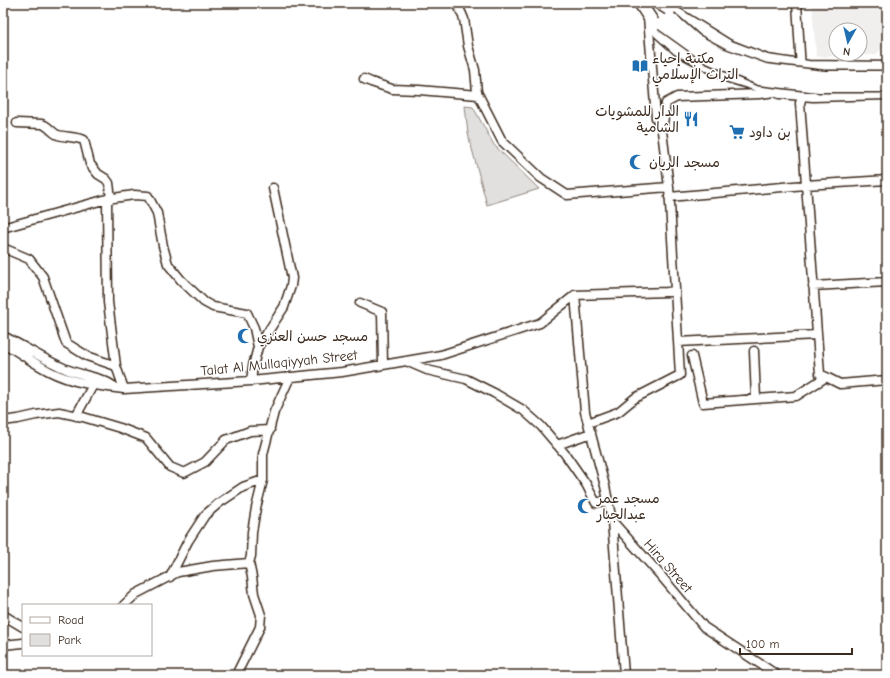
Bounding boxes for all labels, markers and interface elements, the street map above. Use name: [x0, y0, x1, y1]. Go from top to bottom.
north arrow: [828, 22, 868, 62]
text: N: [842, 44, 851, 58]
place label: مكتبة إحياء التراث الإسلامي: [652, 50, 738, 87]
library icon: مكتبة إحياء التراث الإسلامي: [631, 57, 649, 75]
place label: الدار للمشويات الشامية: [595, 103, 679, 136]
restaurant icon: الدار للمشويات الشامية: [682, 110, 700, 128]
supermarket icon: بن داود: [728, 123, 746, 141]
place label: بن داود: [749, 124, 791, 141]
mosque icon: مسجد الريان: [628, 153, 646, 171]
place label: مسجد الريان: [649, 154, 720, 171]
mosque icon: مسجد حسن العنزي: [236, 327, 254, 345]
place label: مسجد حسن العنزي: [257, 328, 368, 347]
street label: Talat Al Mullaqiyyah Street: [200, 346, 359, 380]
place label: مسجد عمر عبدالجبار: [596, 490, 660, 523]
mosque icon: مسجد عمر عبدالجبار: [576, 497, 594, 515]
street label: Hira Street: [640, 536, 697, 597]
legend: [22, 604, 152, 656]
text: Road: [58, 613, 84, 627]
scale bar: [740, 630, 852, 656]
text: Park: [58, 633, 81, 647]
text: 100 m: [746, 637, 779, 651]

